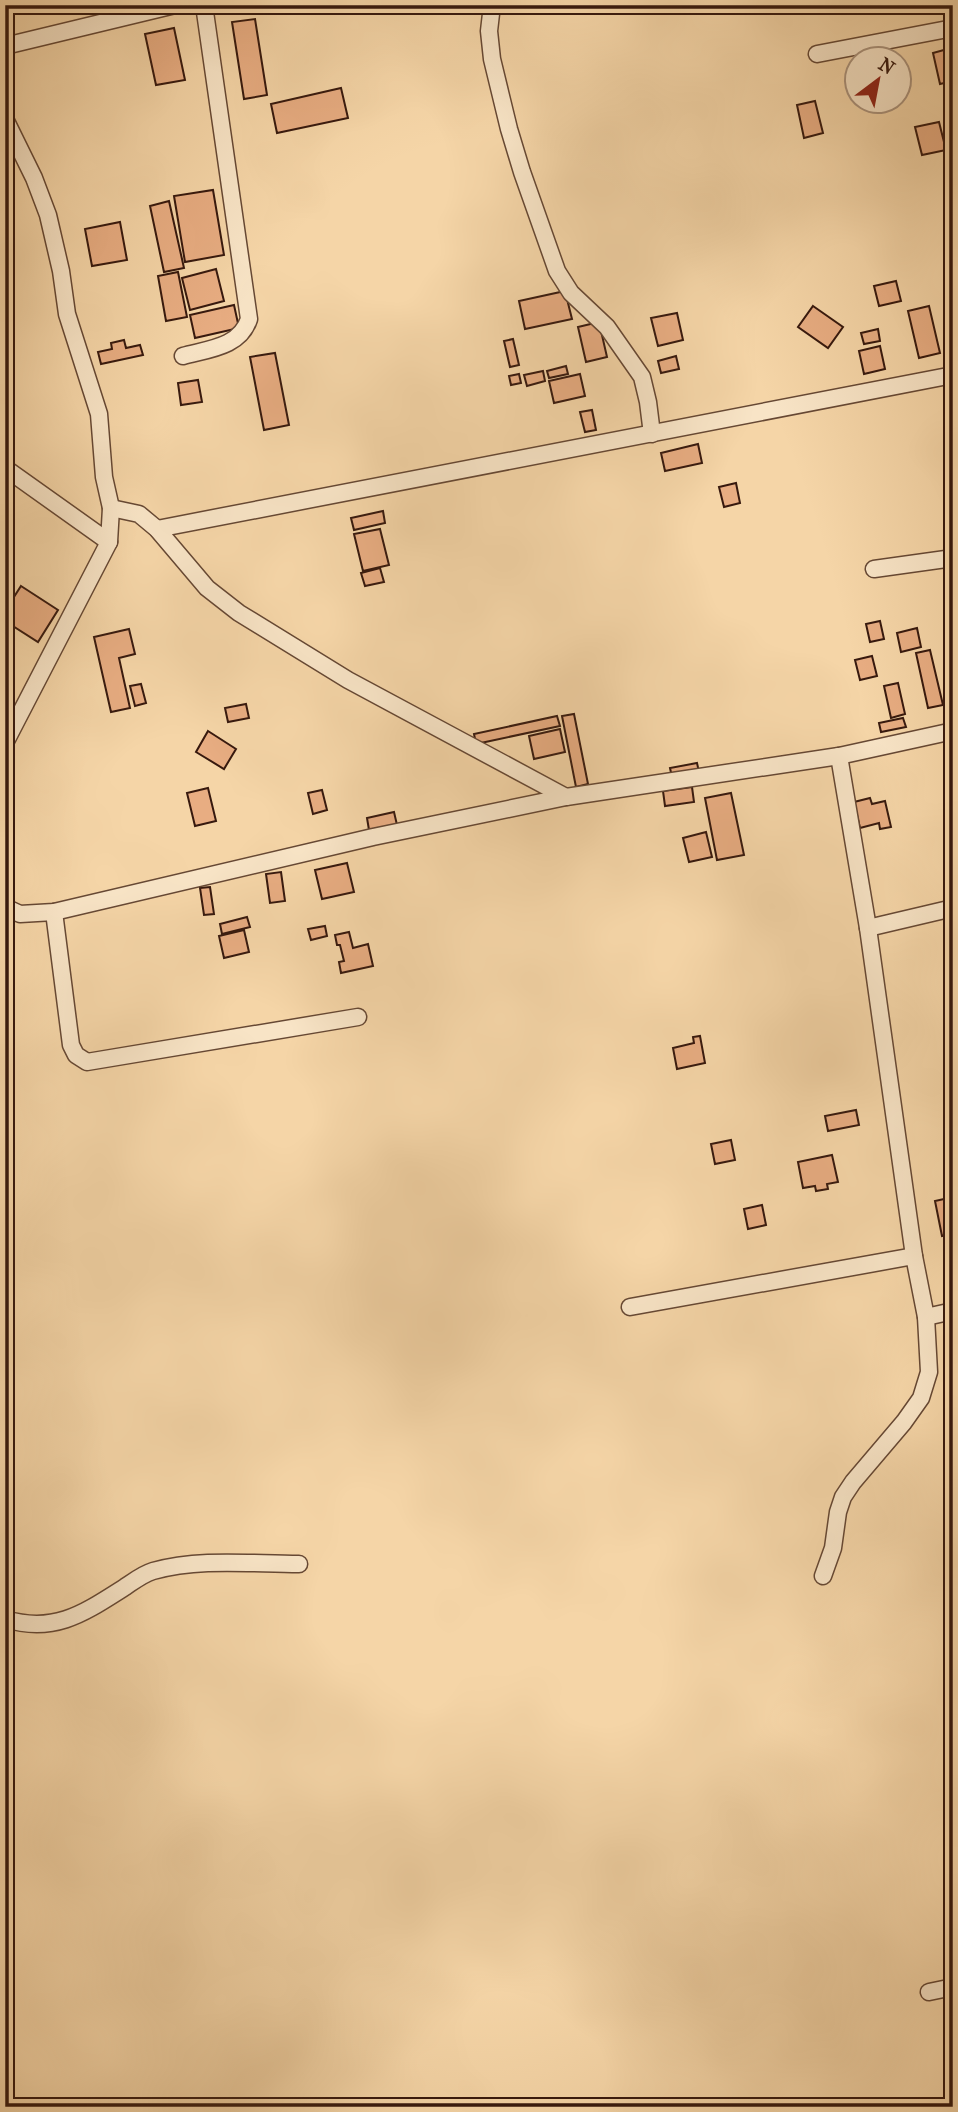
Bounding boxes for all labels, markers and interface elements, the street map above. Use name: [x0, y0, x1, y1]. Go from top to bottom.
north arrow: [842, 46, 912, 116]
text: N: [875, 53, 899, 80]

